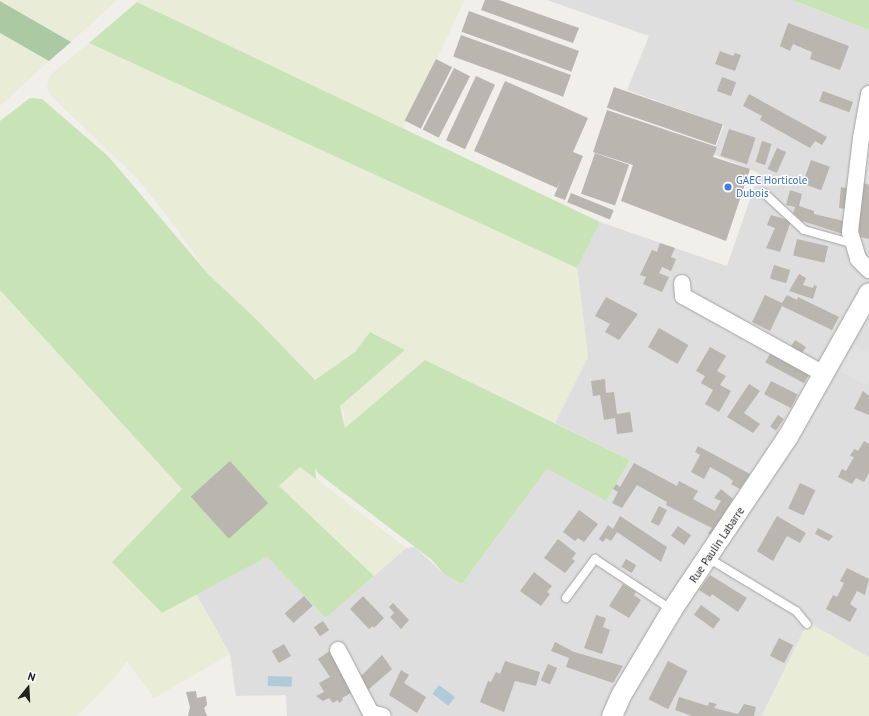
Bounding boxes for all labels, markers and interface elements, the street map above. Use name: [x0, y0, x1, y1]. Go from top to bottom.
place label: GAEC Horticole Dubois: [736, 174, 808, 200]
marker: GAEC Horticole Dubois: [723, 182, 733, 192]
street label: Rue Paulin Labarre: [687, 505, 747, 585]
north arrow: [8, 668, 48, 708]
text: N: [26, 669, 37, 684]

